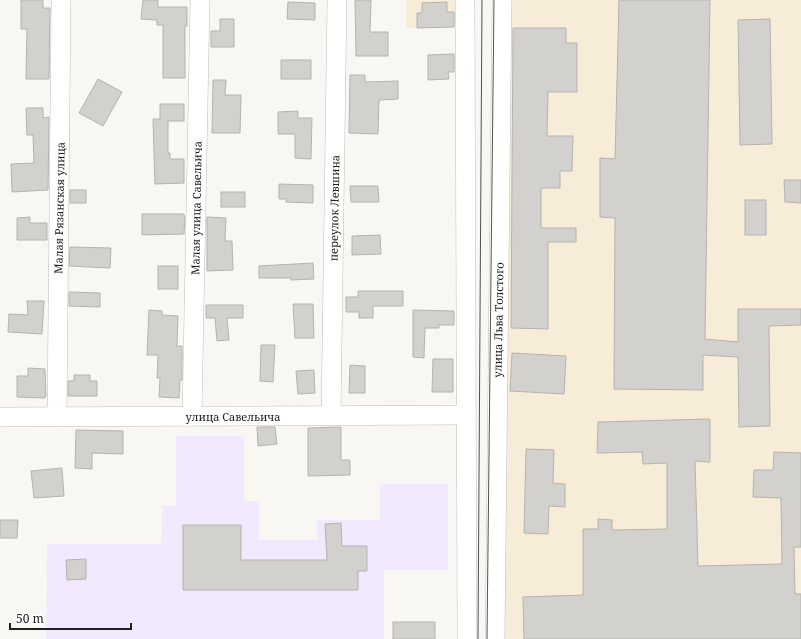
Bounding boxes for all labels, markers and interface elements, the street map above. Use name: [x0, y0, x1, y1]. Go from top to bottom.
street label: Малая улица Савельича: [187, 141, 205, 275]
street label: Малая Рязанская улица: [50, 142, 68, 274]
street label: переулок Левшина: [326, 155, 342, 261]
street label: улица Льва Толстого: [489, 262, 507, 378]
street label: улица Савельича: [185, 409, 281, 424]
scale bar: [10, 605, 131, 631]
text: 50 m: [16, 610, 44, 627]

